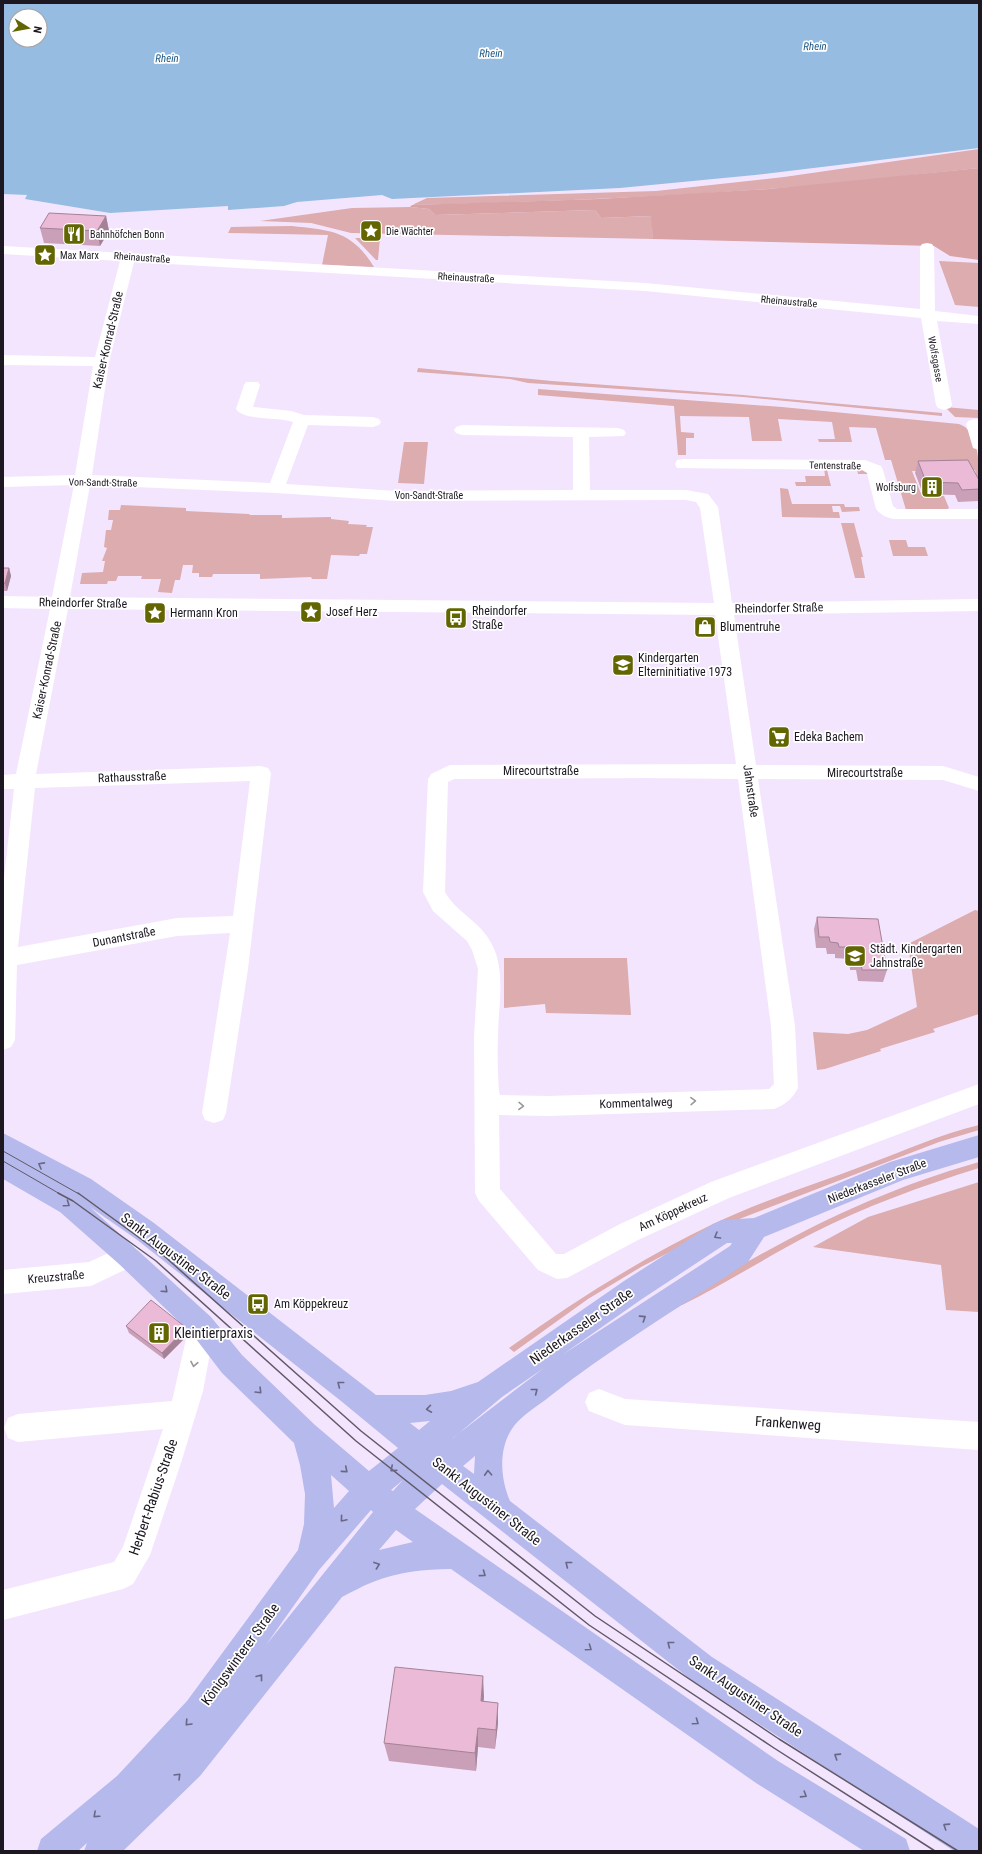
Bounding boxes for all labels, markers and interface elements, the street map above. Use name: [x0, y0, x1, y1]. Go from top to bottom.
north arrow: [8, 8, 48, 48]
text: N: [30, 25, 44, 35]
water label: Rhein: [803, 40, 827, 53]
water label: Rhein: [479, 47, 503, 60]
water label: Rhein: [155, 52, 179, 65]
place icon: Die Wächter: [358, 218, 384, 244]
restaurant icon: Bahnhöfchen Bonn: [61, 221, 87, 247]
place label: Die Wächter: [386, 226, 433, 237]
place label: Bahnhöfchen Bonn: [90, 229, 164, 240]
place icon: Max Marx: [32, 242, 58, 268]
place label: Max Marx: [60, 250, 99, 261]
street label: Rheinaustraße: [113, 250, 171, 265]
street label: Rheinaustraße: [437, 271, 495, 284]
street label: Kaiser-Konrad-Straße: [90, 289, 126, 390]
street label: Rheinaustraße: [760, 294, 818, 309]
street label: Wolfsgasse: [926, 335, 945, 383]
street label: Tentenstraße: [809, 460, 861, 471]
building icon: Wolfsburg: [919, 474, 945, 500]
street label: Von-Sandt-Straße: [69, 476, 138, 489]
place label: Wolfsburg: [876, 482, 916, 493]
street label: Von-Sandt-Straße: [395, 490, 464, 501]
street label: Rheindorfer Straße: [39, 595, 128, 611]
place icon: Josef Herz: [298, 599, 324, 625]
place icon: Hermann Kron: [142, 600, 168, 626]
street label: Rheindorfer Straße: [735, 600, 824, 616]
place label: Rheindorfer Straße: [472, 604, 527, 632]
place label: Josef Herz: [326, 605, 377, 619]
bus stop icon: Rheindorfer Straße: [443, 605, 469, 631]
place label: Hermann Kron: [170, 606, 238, 620]
shop icon: Blumentruhe: [692, 614, 718, 640]
street label: Kaiser-Konrad-Straße: [30, 619, 64, 720]
place label: Blumentruhe: [720, 620, 780, 634]
place label: Kindergarten Elterninitiative 1973: [638, 651, 732, 679]
school or university icon: Kindergarten Elterninitiative 1973: [610, 652, 636, 678]
supermarket icon: Edeka Bachem: [766, 724, 792, 750]
place label: Edeka Bachem: [794, 730, 864, 744]
street label: Mirecourtstraße: [503, 764, 579, 778]
street label: Jahnstraße: [740, 764, 762, 819]
street label: Mirecourtstraße: [827, 766, 903, 780]
street label: Rathausstraße: [97, 769, 167, 785]
street label: Dunantstraße: [91, 924, 157, 950]
place label: Städt. Kindergarten Jahnstraße: [870, 942, 962, 970]
school or university icon: Städt. Kindergarten Jahnstraße: [842, 943, 868, 969]
street label: Kommentalweg: [599, 1095, 673, 1111]
one-way arrow: [690, 1097, 696, 1106]
one-way arrow: [518, 1102, 524, 1110]
street label: Niederkasseler Straße: [826, 1156, 929, 1206]
one-way arrow: [38, 1162, 46, 1170]
street label: Am Köppekreuz: [636, 1190, 710, 1234]
one-way arrow: [63, 1199, 70, 1206]
street label: Sankt Augustiner Straße: [118, 1209, 234, 1303]
one-way arrow: [714, 1231, 721, 1238]
street label: Kreuzstraße: [27, 1268, 85, 1286]
street label: Niederkasseler Straße: [527, 1284, 636, 1367]
one-way arrow: [160, 1285, 168, 1292]
bus stop icon: Am Köppekreuz: [245, 1291, 271, 1317]
place label: Am Köppekreuz: [274, 1297, 348, 1311]
one-way arrow: [639, 1315, 646, 1322]
building icon: Kleintierpraxis: [146, 1320, 172, 1346]
place label: Kleintierpraxis: [174, 1325, 253, 1341]
one-way arrow: [191, 1361, 199, 1367]
one-way arrow: [338, 1381, 345, 1388]
one-way arrow: [254, 1386, 262, 1394]
one-way arrow: [531, 1388, 538, 1395]
one-way arrow: [426, 1404, 432, 1413]
street label: Frankenweg: [754, 1413, 822, 1433]
street label: Herbert-Rabius-Straße: [126, 1436, 181, 1557]
street label: Sankt Augustiner Straße: [430, 1454, 545, 1549]
one-way arrow: [391, 1464, 398, 1471]
one-way arrow: [340, 1465, 347, 1472]
one-way arrow: [484, 1470, 492, 1476]
one-way arrow: [340, 1514, 347, 1522]
one-way arrow: [373, 1561, 380, 1570]
one-way arrow: [565, 1562, 572, 1569]
one-way arrow: [479, 1569, 486, 1577]
street label: Königswinterer Straße: [198, 1600, 282, 1708]
one-way arrow: [668, 1642, 675, 1649]
one-way arrow: [585, 1643, 592, 1650]
street label: Sankt Augustiner Straße: [686, 1652, 806, 1740]
one-way arrow: [255, 1675, 262, 1682]
one-way arrow: [692, 1717, 699, 1724]
one-way arrow: [185, 1718, 193, 1726]
one-way arrow: [834, 1753, 841, 1761]
one-way arrow: [173, 1773, 181, 1781]
one-way arrow: [800, 1790, 807, 1797]
one-way arrow: [93, 1810, 101, 1817]
one-way arrow: [943, 1824, 950, 1831]

